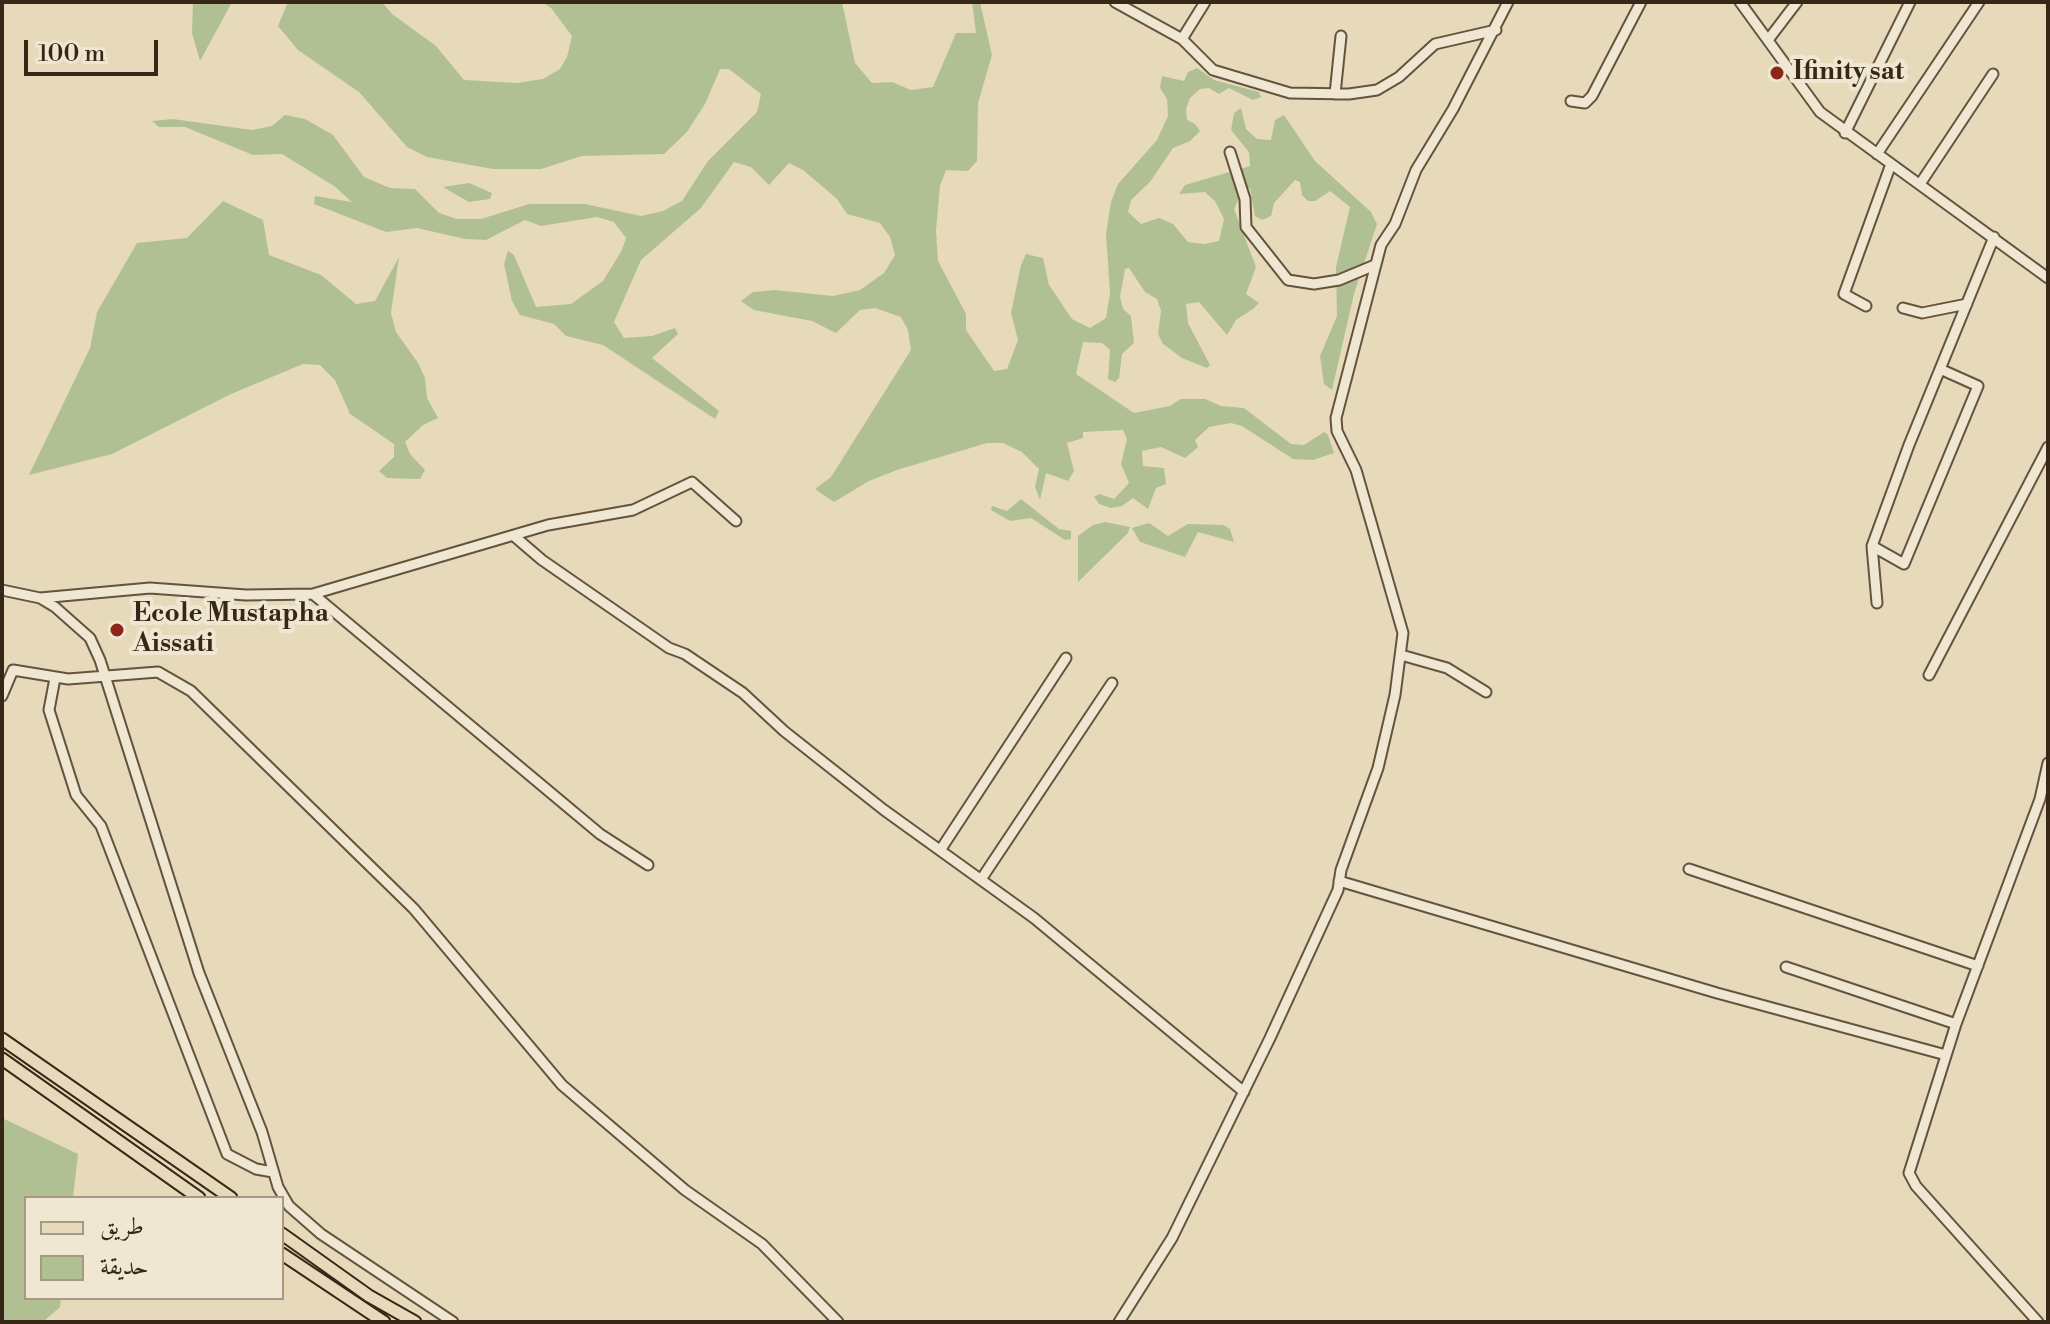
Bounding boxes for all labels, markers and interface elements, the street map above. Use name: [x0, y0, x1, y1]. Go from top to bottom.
scale bar: [28, 24, 162, 74]
text: 100 m: [38, 39, 105, 69]
place label: Ifinity sat: [1793, 57, 1904, 89]
marker: Ifinity sat: [1768, 64, 1786, 82]
place label: Ecole Mustapha Aissati: [133, 599, 329, 660]
marker: Ecole Mustapha Aissati: [108, 621, 126, 639]
legend: [24, 1196, 284, 1300]
text: طريق: [100, 1212, 144, 1242]
text: حديقة: [100, 1252, 149, 1282]

